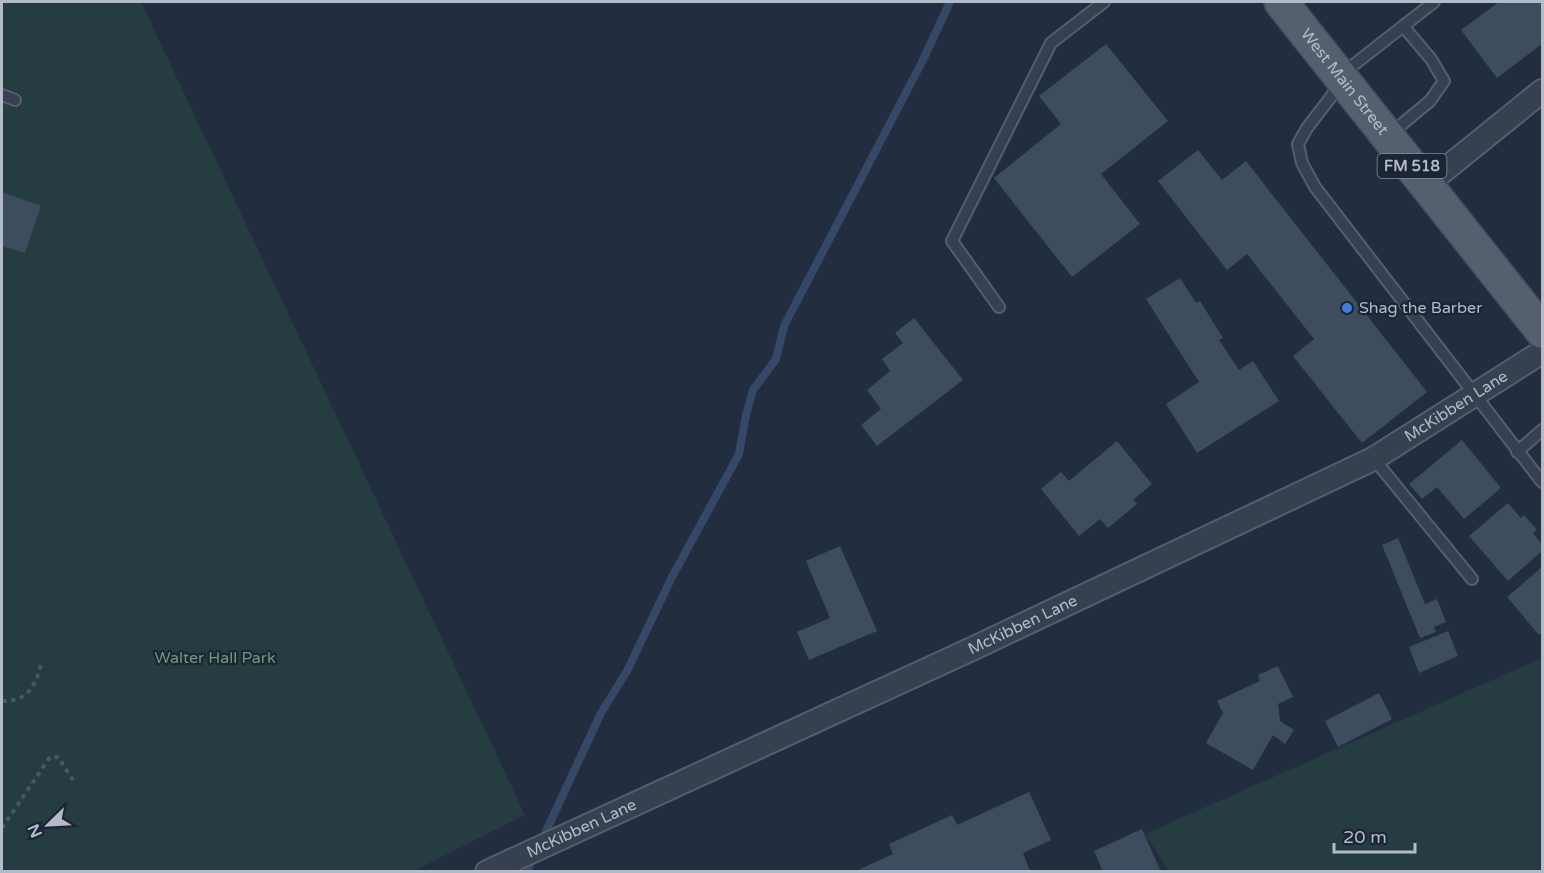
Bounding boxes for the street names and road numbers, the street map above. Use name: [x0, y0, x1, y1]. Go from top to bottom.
street label: West Main Street: [1296, 25, 1393, 139]
road number: FM 518: [1378, 154, 1446, 178]
street label: McKibben Lane: [1401, 366, 1512, 447]
street label: McKibben Lane: [965, 590, 1081, 659]
street label: McKibben Lane: [523, 795, 640, 862]

